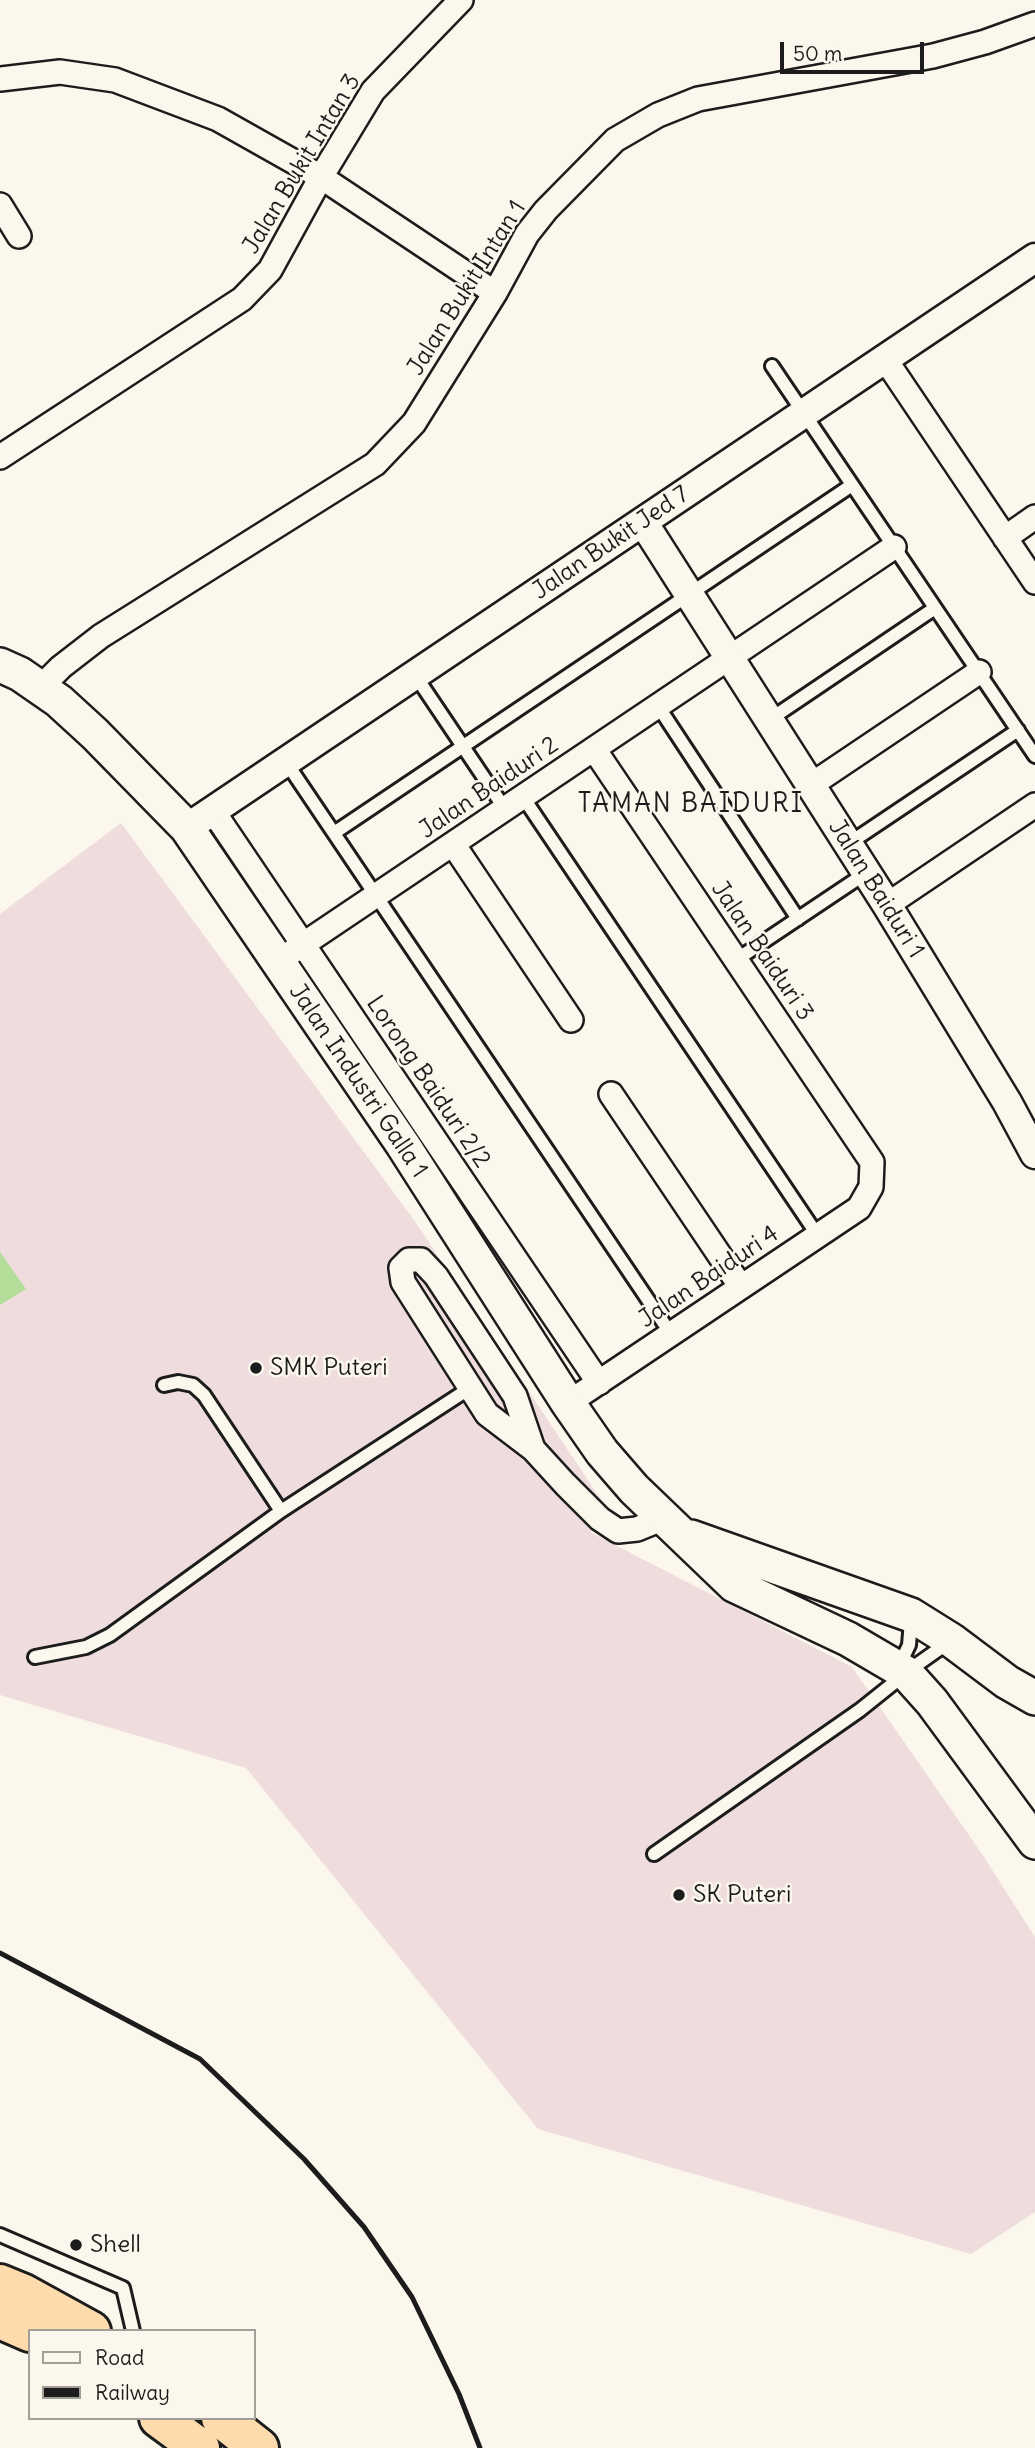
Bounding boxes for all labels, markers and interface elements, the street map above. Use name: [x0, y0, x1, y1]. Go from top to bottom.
scale bar: [783, 28, 926, 72]
text: 50 m: [793, 40, 842, 67]
street label: Jalan Bukit Intan 3: [237, 69, 367, 259]
street label: Jalan Bukit Intan 1: [402, 195, 532, 381]
street label: Jalan Bukit Jed 7: [527, 480, 695, 606]
street label: Jalan Baiduri 2: [414, 731, 564, 845]
district label: TAMAN BAIDURI: [579, 789, 803, 821]
street label: Jalan Baiduri 1: [822, 814, 930, 964]
street label: Jalan Baiduri 3: [705, 876, 819, 1026]
street label: Jalan Industri Galla 1: [282, 979, 434, 1183]
street label: Lorong Baiduri 2/2: [360, 991, 496, 1173]
street label: Jalan Baiduri 4: [634, 1220, 784, 1334]
place label: SMK Puteri: [270, 1354, 388, 1382]
marker: SMK Puteri: [248, 1360, 264, 1376]
place label: SK Puteri: [693, 1881, 791, 1909]
marker: SK Puteri: [671, 1887, 687, 1903]
place label: Shell: [90, 2231, 141, 2259]
marker: Shell: [68, 2237, 84, 2253]
legend: [28, 2329, 256, 2420]
text: Road: [95, 2344, 144, 2371]
text: Railway: [95, 2379, 170, 2406]

